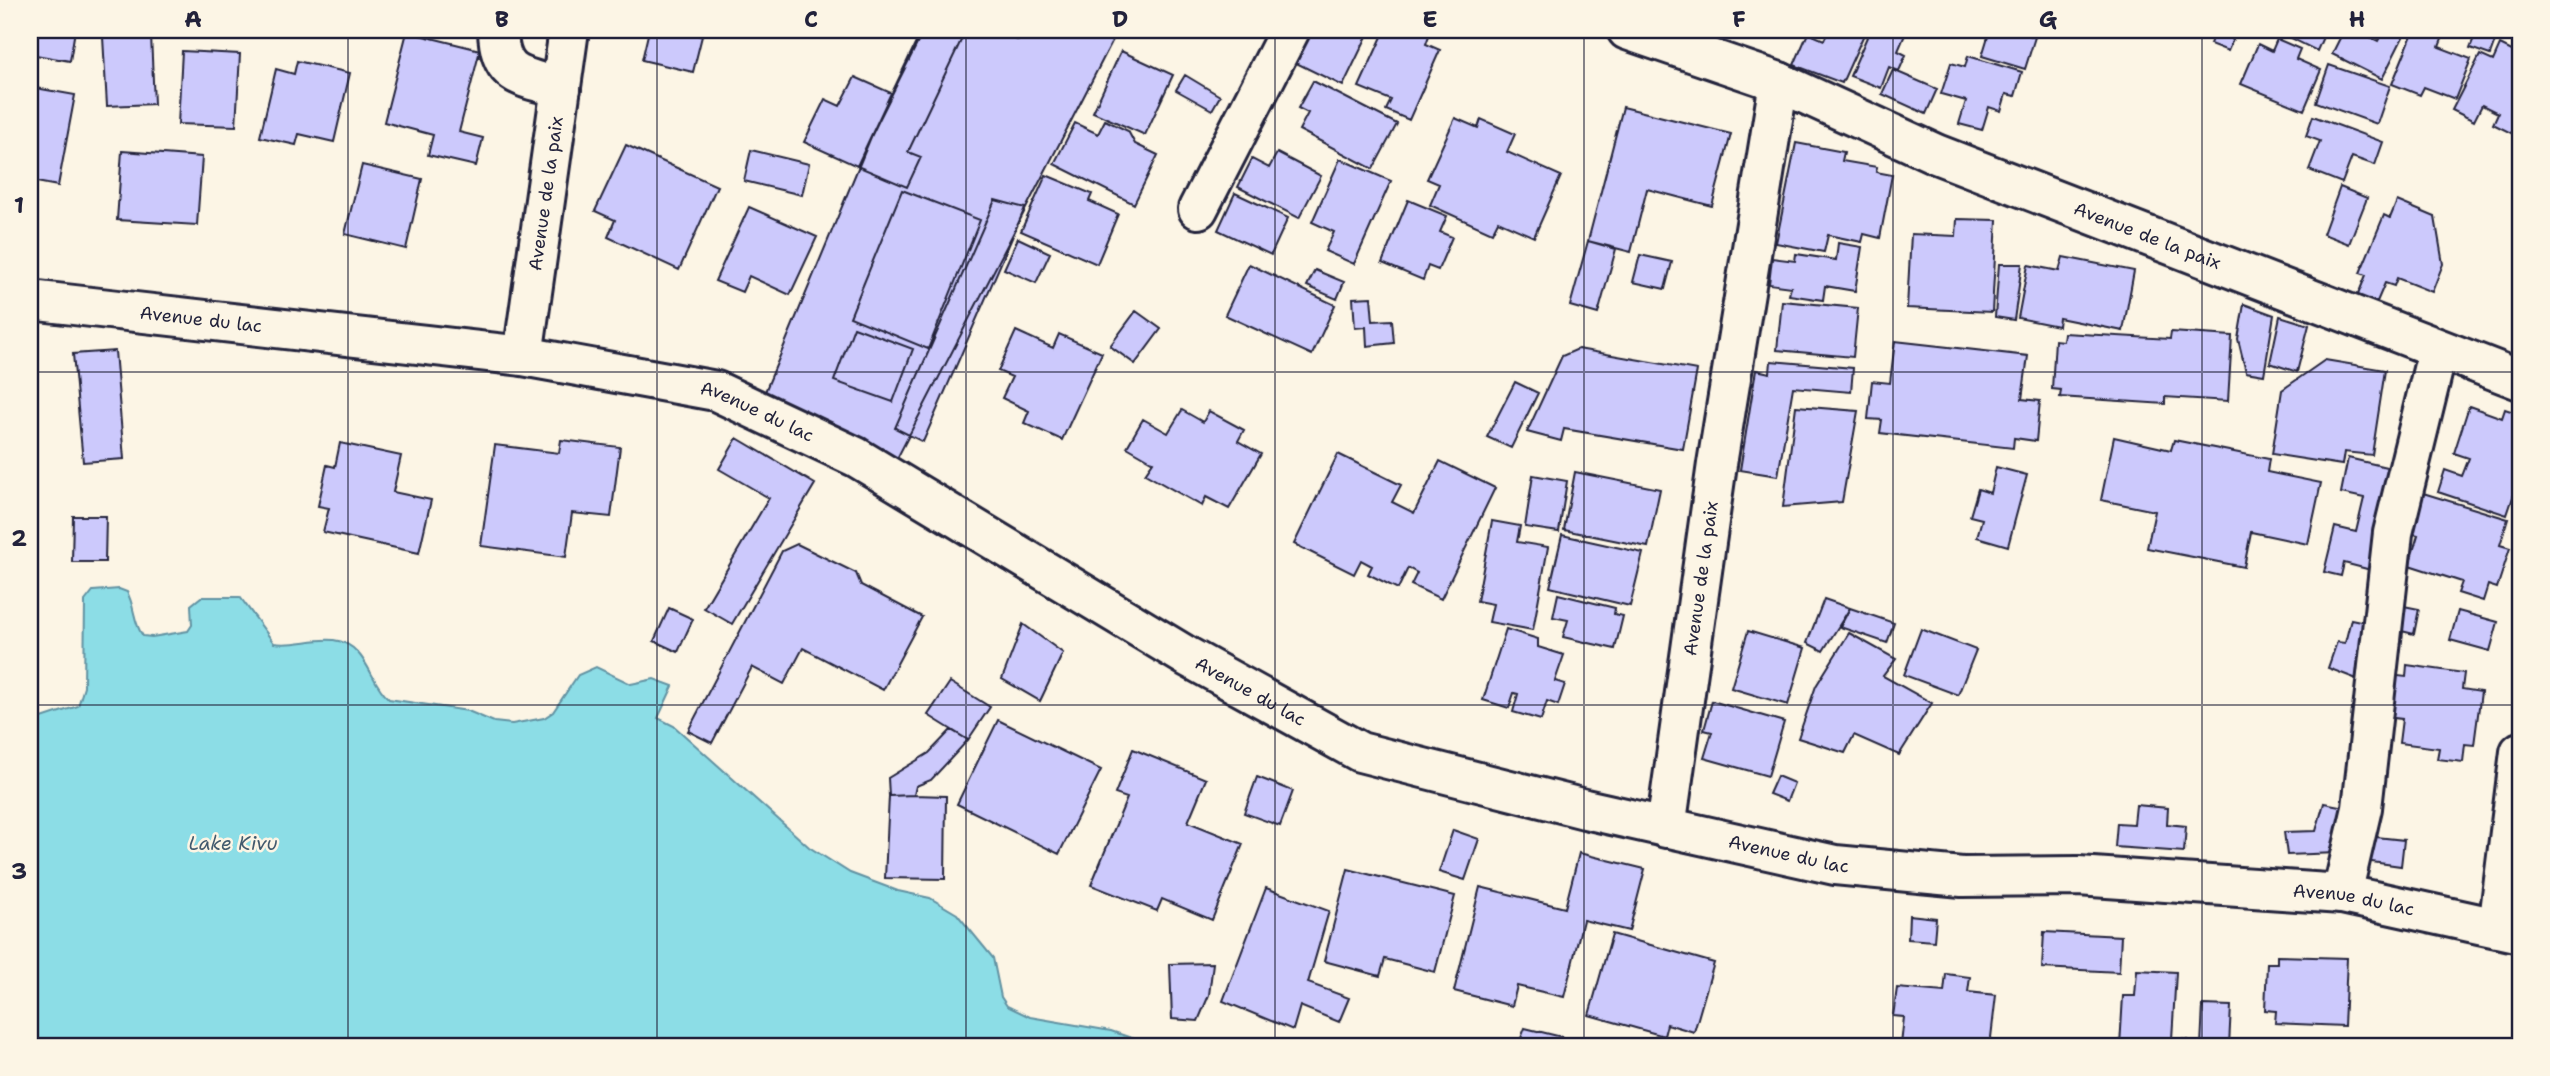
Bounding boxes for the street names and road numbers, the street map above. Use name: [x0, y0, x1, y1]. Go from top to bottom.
street label: Avenue de la paix: [523, 115, 569, 272]
street label: Avenue de la paix: [2070, 197, 2224, 275]
street label: Avenue du lac: [139, 301, 263, 338]
street label: Avenue du lac: [698, 376, 818, 448]
street label: Avenue de la paix: [1678, 500, 1724, 657]
street label: Avenue du lac: [1191, 651, 1310, 732]
street label: Avenue du lac: [1726, 829, 1850, 878]
street label: Avenue du lac: [2292, 879, 2417, 922]

